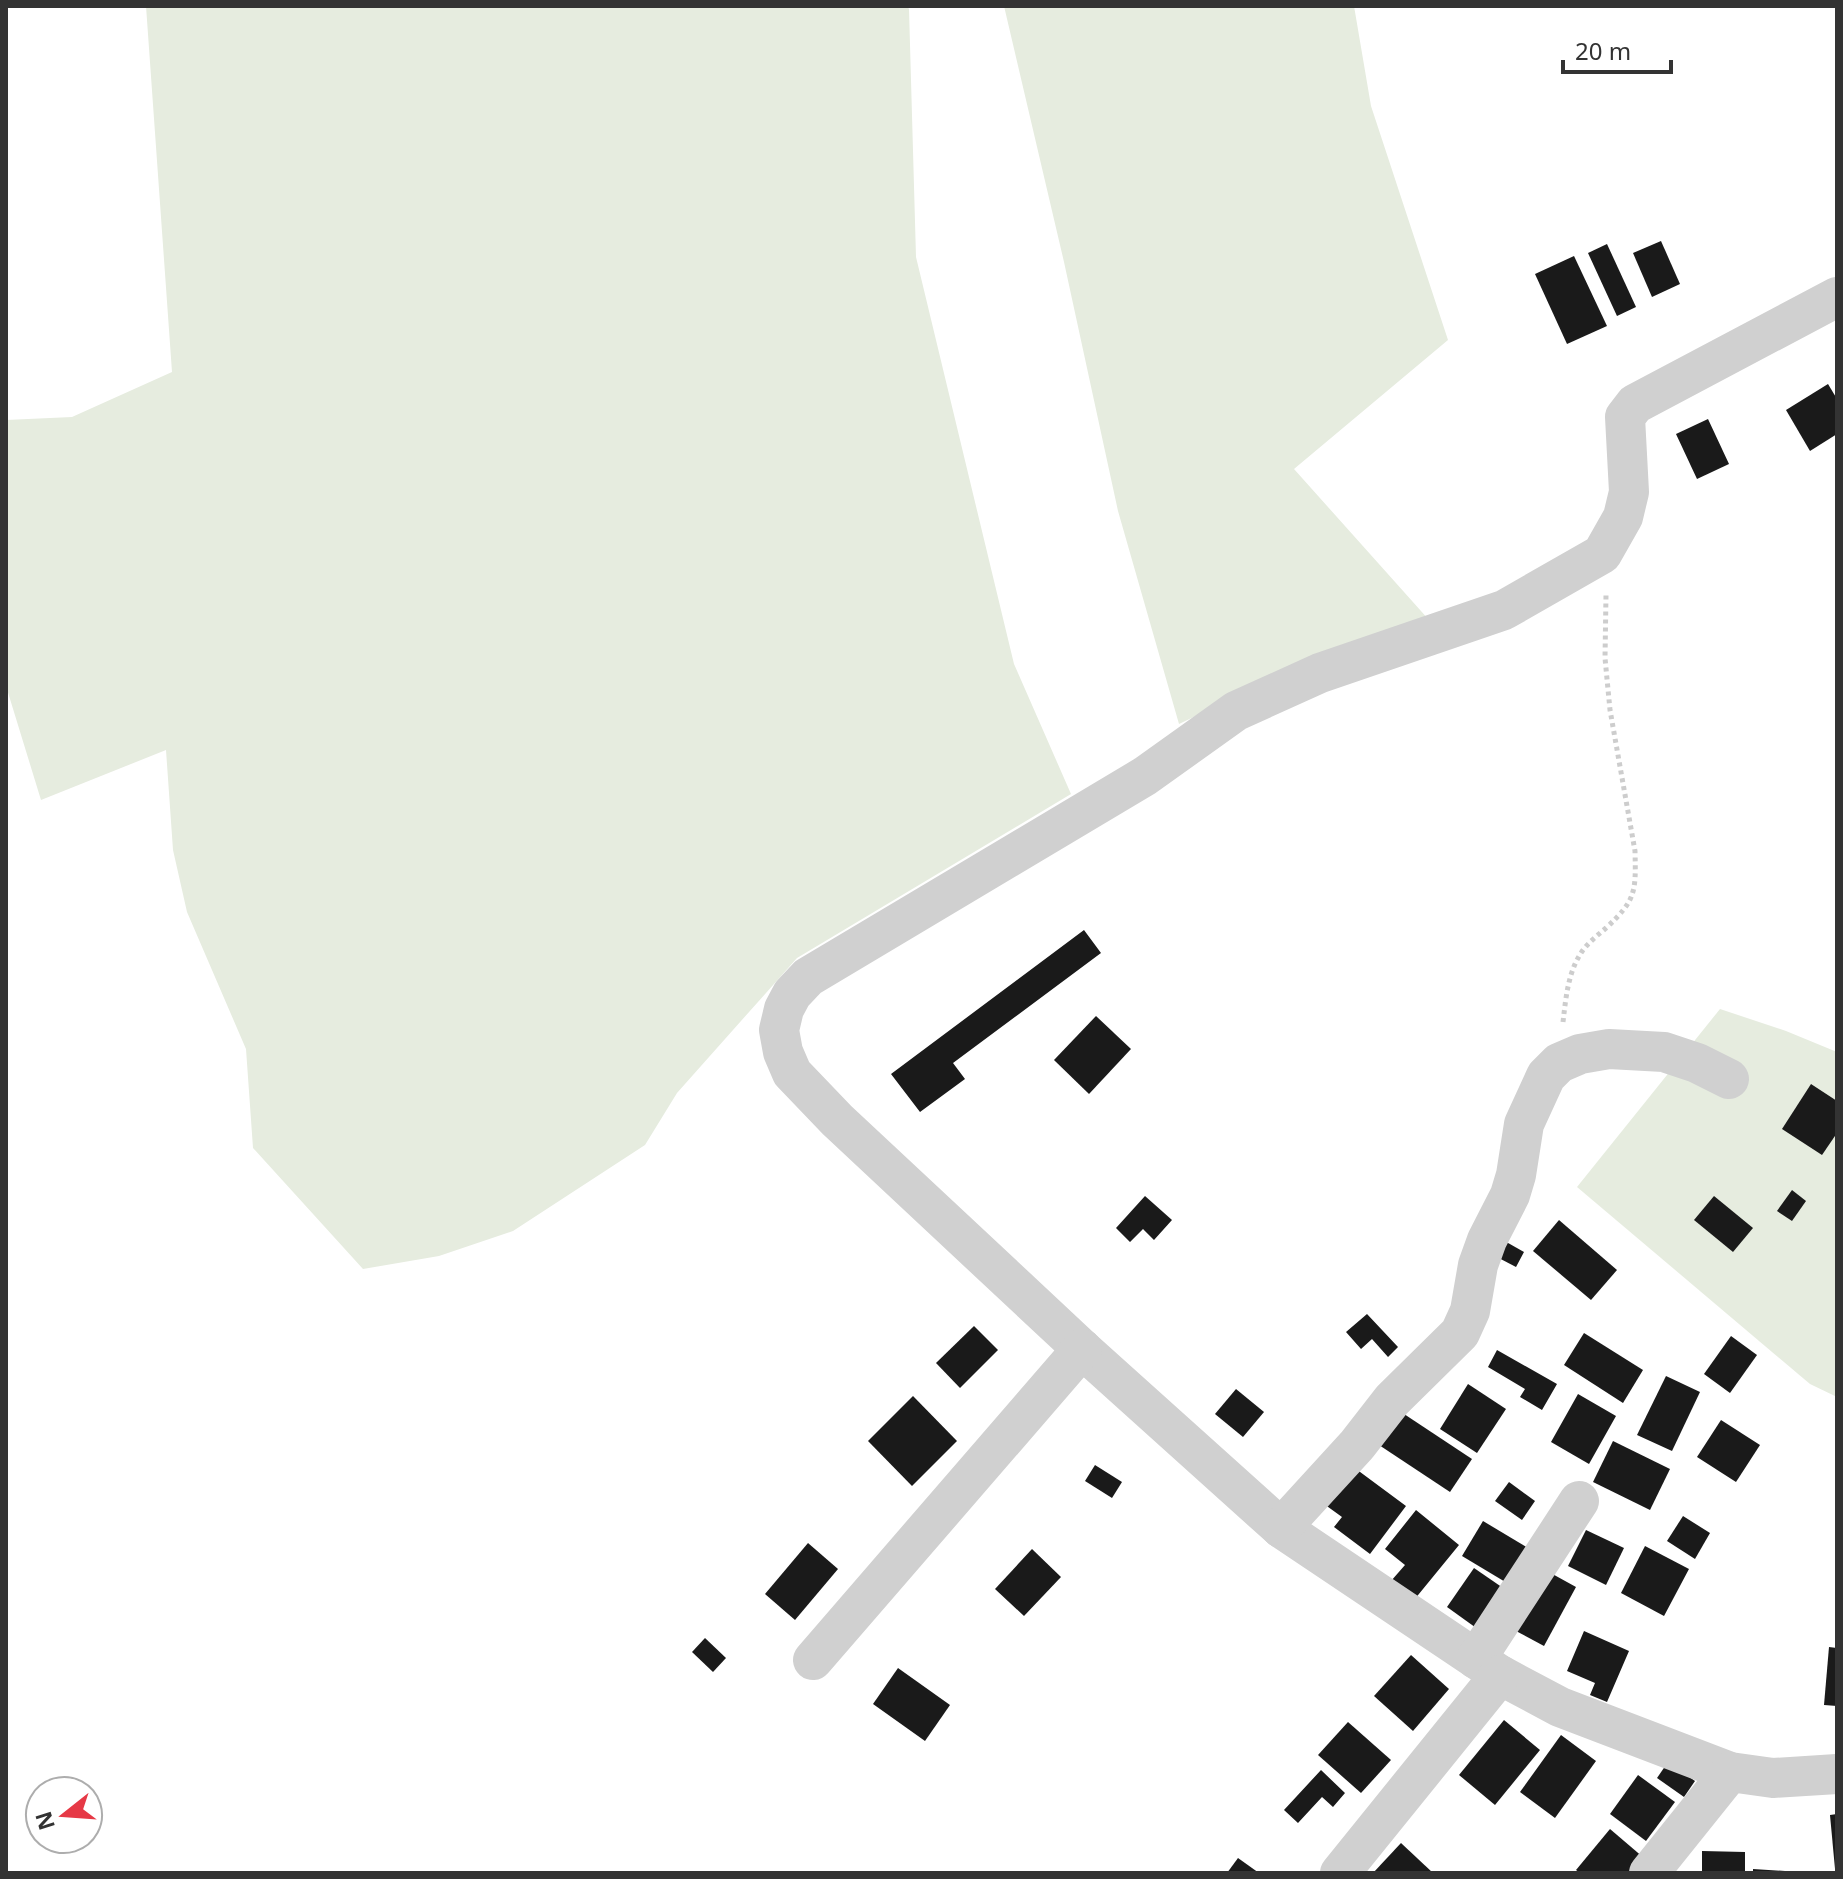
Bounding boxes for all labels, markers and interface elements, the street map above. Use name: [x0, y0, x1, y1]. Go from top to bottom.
scale bar: [1563, 24, 1671, 74]
text: 20 m: [1575, 34, 1631, 67]
north arrow: [24, 1775, 104, 1855]
text: N: [27, 1808, 61, 1834]

